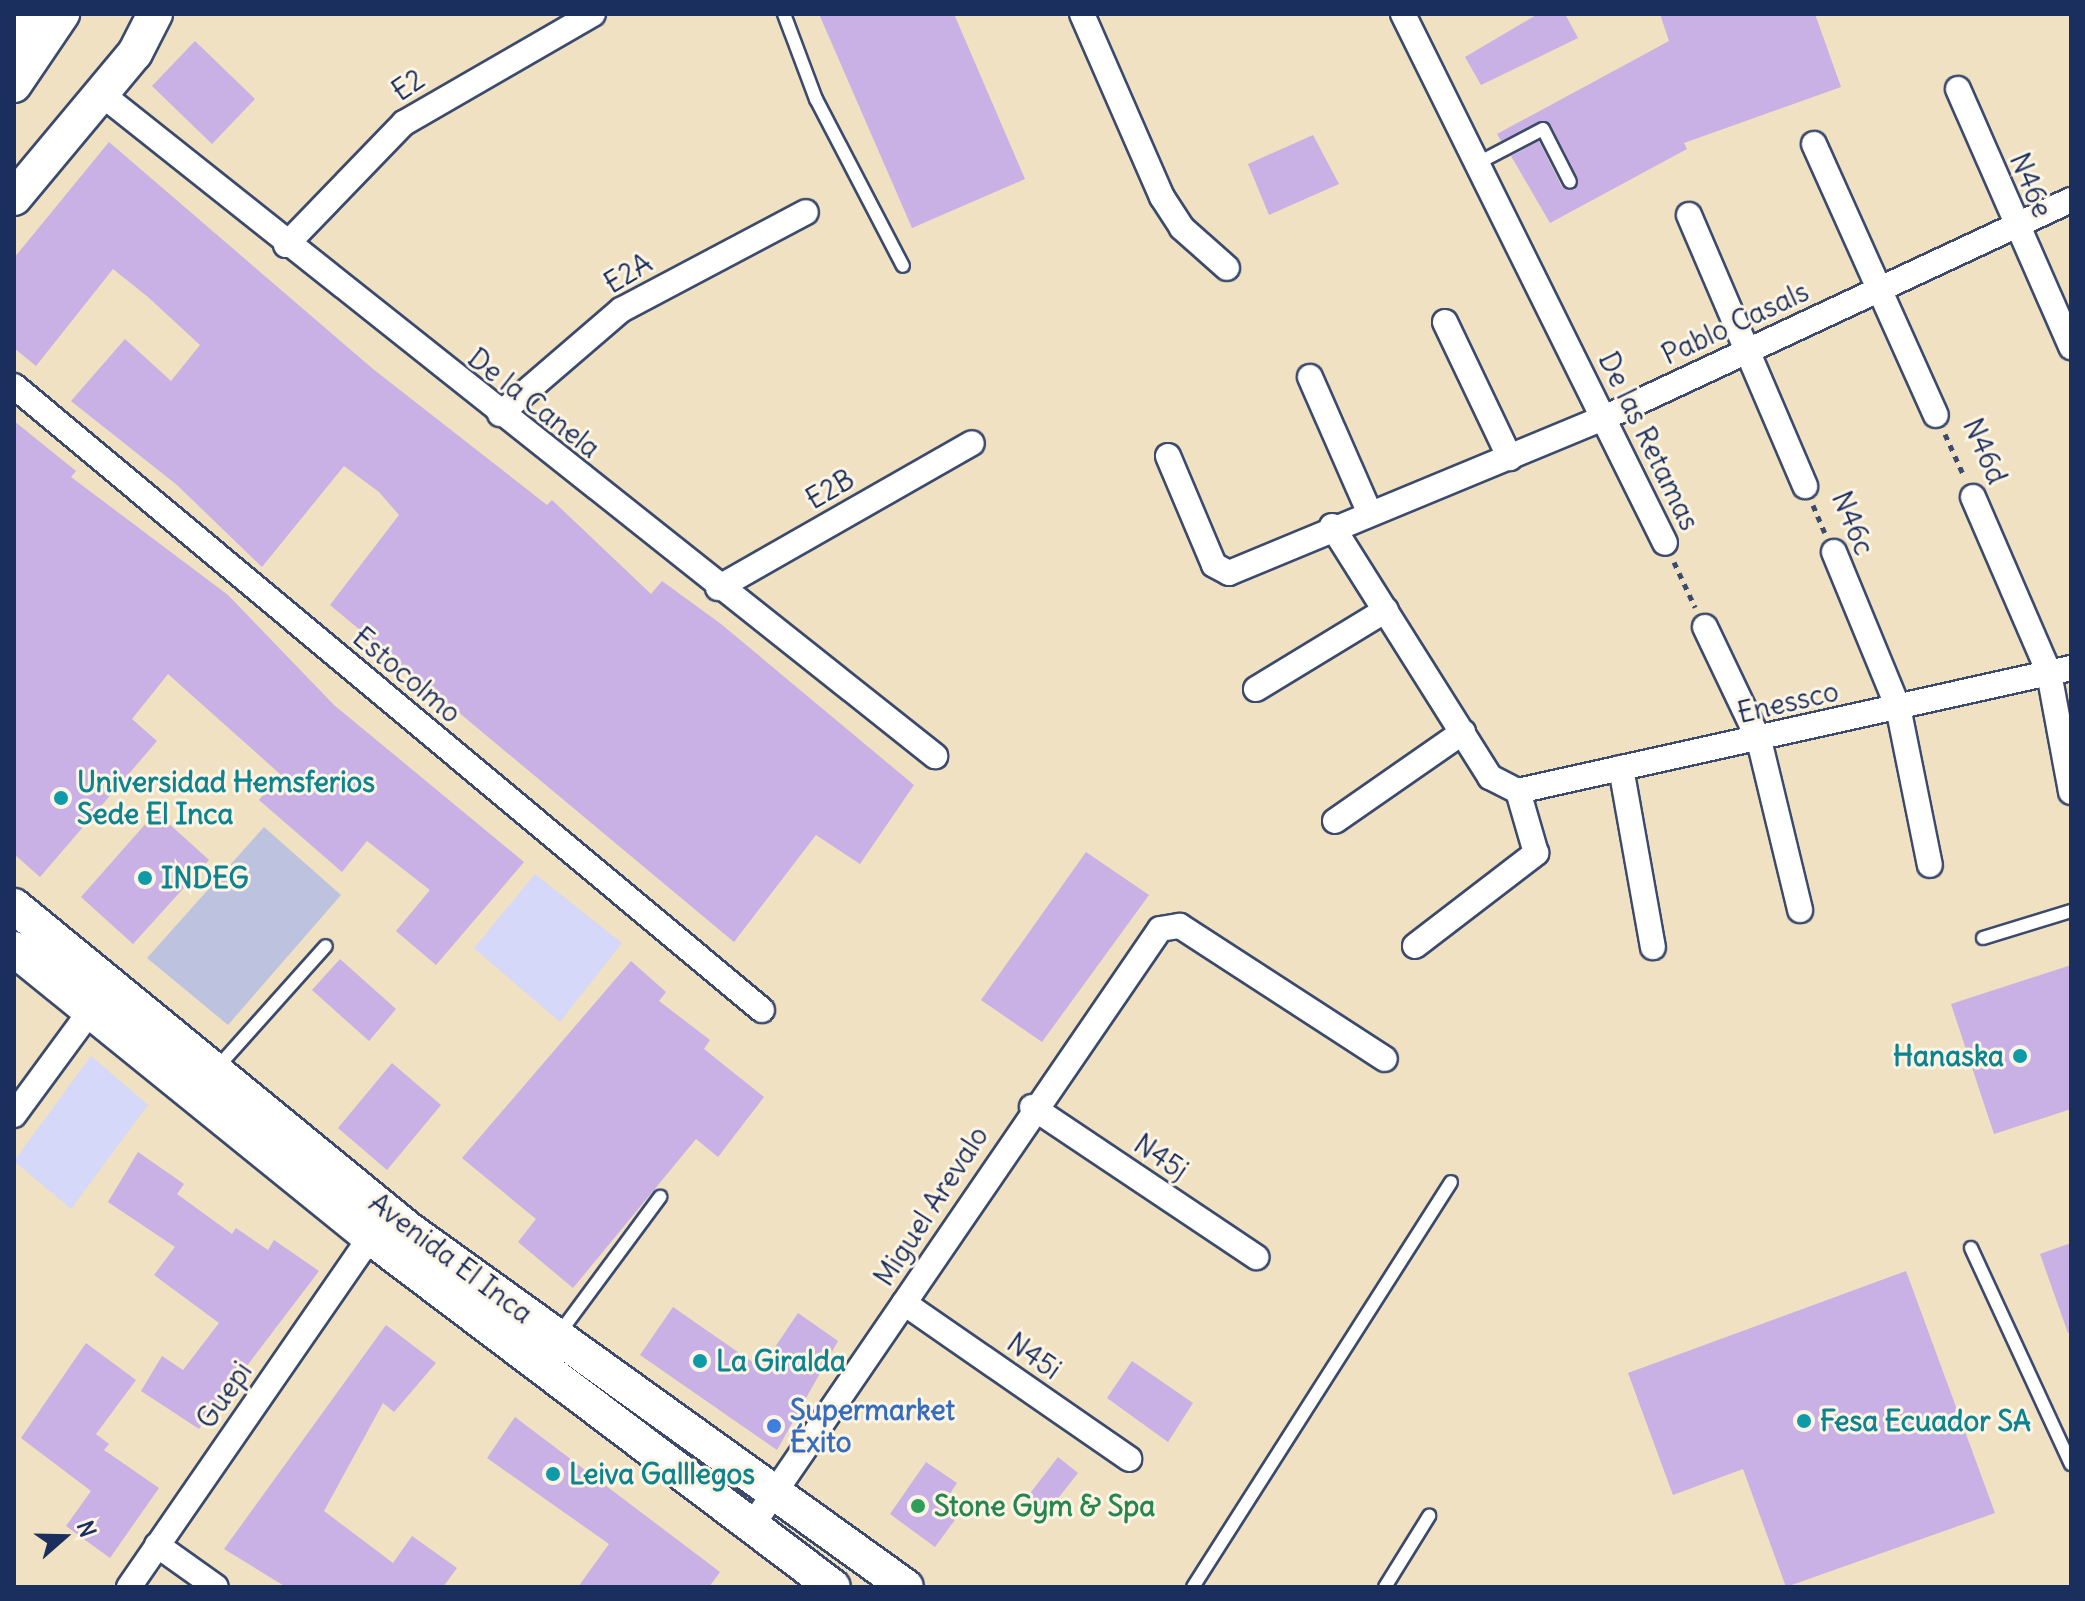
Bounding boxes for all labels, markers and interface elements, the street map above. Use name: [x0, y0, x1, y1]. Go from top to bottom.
street label: E2: [385, 62, 431, 108]
street label: N46e: [2002, 148, 2060, 222]
street label: E2A: [598, 246, 658, 300]
street label: Pablo Casals: [1656, 274, 1814, 372]
street label: De la Canela: [461, 341, 607, 465]
street label: De las Retamas: [1591, 346, 1707, 536]
street label: N46d: [1956, 413, 2014, 489]
street label: E2B: [800, 462, 860, 516]
street label: N46c: [1825, 486, 1881, 560]
street label: Estocolmo: [346, 620, 468, 730]
street label: Enessco: [1734, 674, 1842, 730]
place label: Universidad Hemsferios Sede El Inca: [77, 765, 375, 831]
marker: Universidad Hemsferios Sede El Inca: [52, 789, 70, 807]
place label: INDEG: [161, 861, 249, 895]
marker: INDEG: [136, 869, 154, 887]
place label: Hanaska: [1893, 1039, 2004, 1073]
marker: Hanaska: [2011, 1047, 2029, 1065]
street label: Miguel Arevalo: [867, 1120, 995, 1292]
street label: N45j: [1128, 1127, 1194, 1187]
street label: Avenida El Inca: [363, 1186, 539, 1330]
street label: N45i: [1001, 1326, 1067, 1386]
place label: La Giralda: [716, 1344, 846, 1378]
marker: La Giralda: [691, 1352, 709, 1370]
street label: Guepi: [189, 1355, 259, 1435]
place label: Supermarket Éxito: [790, 1393, 955, 1459]
place label: Fesa Ecuador SA: [1820, 1404, 2031, 1438]
marker: Fesa Ecuador SA: [1795, 1412, 1813, 1430]
marker: Supermarket Éxito: [765, 1417, 783, 1435]
place label: Leiva Galllegos: [569, 1457, 755, 1491]
marker: Leiva Galllegos: [544, 1465, 562, 1483]
place label: Stone Gym & Spa: [934, 1489, 1155, 1523]
north arrow: [24, 1497, 104, 1577]
marker: Stone Gym & Spa: [909, 1497, 927, 1515]
text: N: [71, 1517, 102, 1541]

